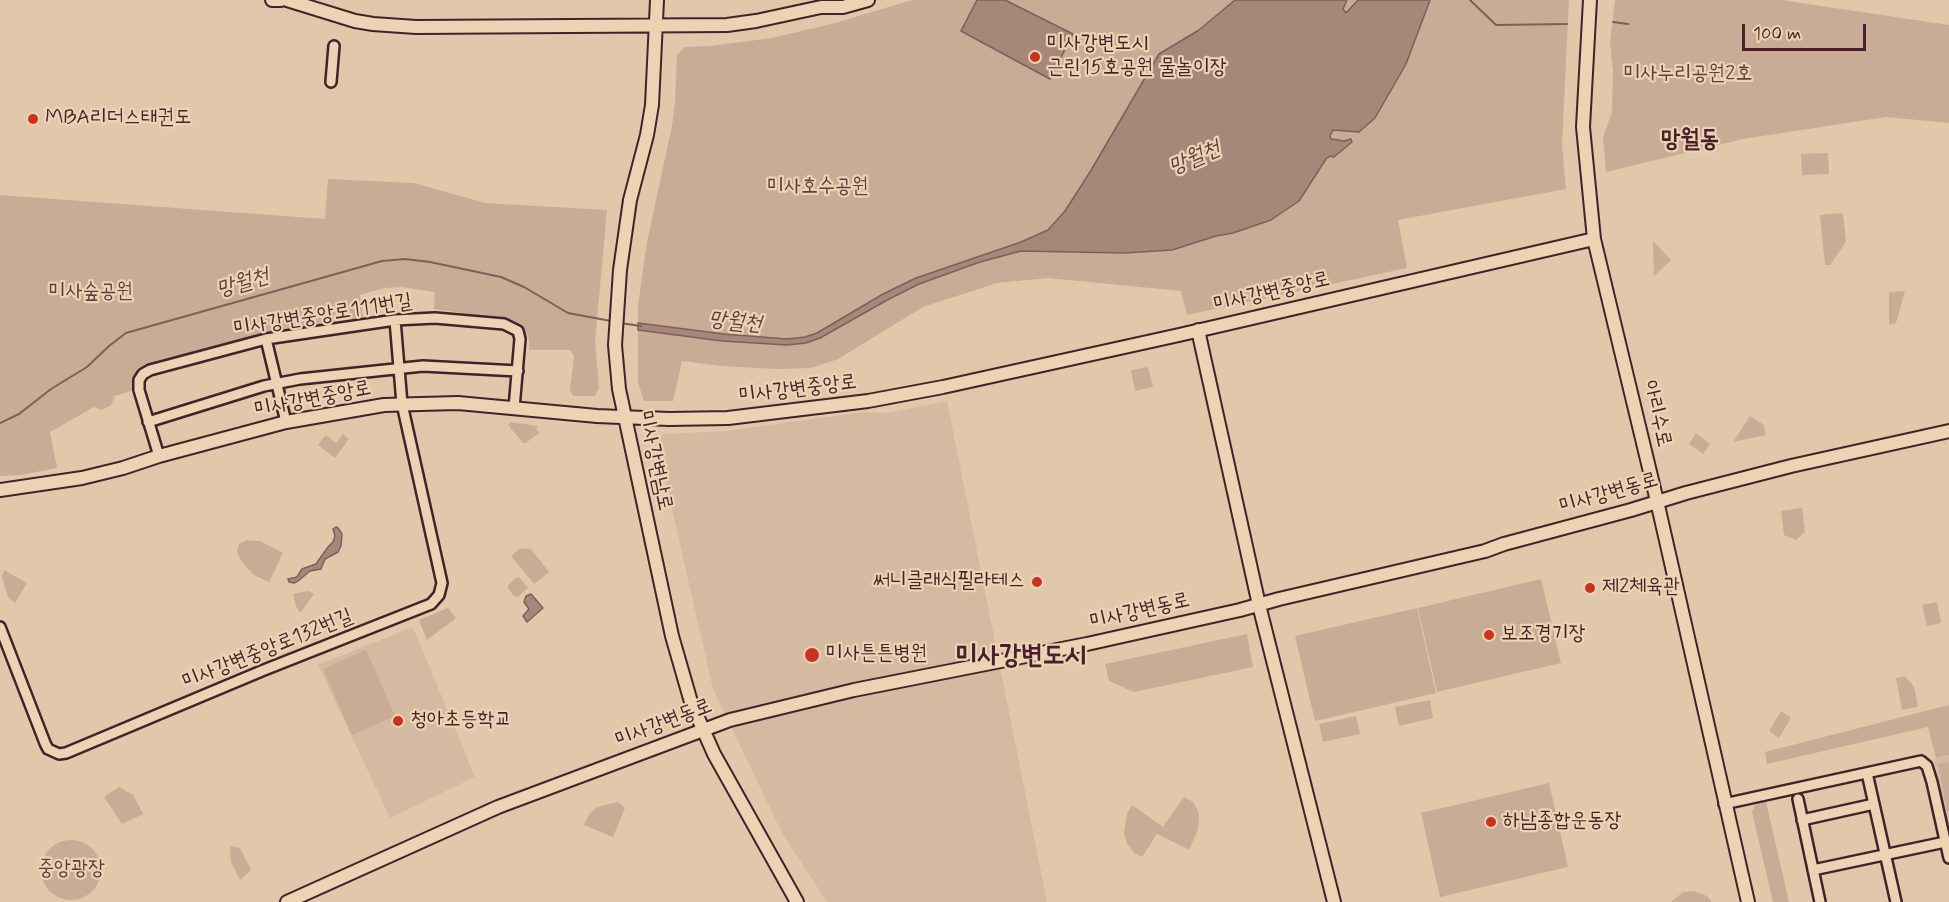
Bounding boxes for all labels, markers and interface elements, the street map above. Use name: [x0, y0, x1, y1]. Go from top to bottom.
scale bar: [1745, 12, 1870, 50]
text: 100 m: [1753, 22, 1801, 46]
place label: 미사강변도시 근린15호공원 물놀이장: [1047, 32, 1227, 82]
marker: 미사강변도시 근린15호공원 물놀이장: [1028, 50, 1042, 64]
park label: 미사누리공원2호: [1624, 62, 1752, 88]
place label: MBA리더스태권도: [45, 106, 191, 132]
marker: MBA리더스태권도: [26, 112, 40, 126]
district label: 망월동: [1661, 127, 1719, 155]
water label: 망월천: [1165, 136, 1225, 182]
park label: 미사호수공원: [767, 175, 869, 201]
water label: 망월천: [214, 264, 272, 304]
street label: 미사강변중앙로: [1212, 267, 1332, 319]
park label: 미사숲공원: [49, 280, 133, 306]
street label: 미사강변중앙로111번길: [232, 289, 414, 343]
water label: 망월천: [707, 307, 763, 339]
street label: 미사강변중앙로: [738, 370, 858, 410]
street label: 미사강변중앙로: [253, 376, 373, 424]
street label: 아리수로: [1636, 378, 1676, 450]
street label: 미사강변남로: [631, 409, 677, 513]
street label: 미사강변동로: [1557, 468, 1661, 520]
place label: 써니클래식필라테스: [873, 569, 1025, 595]
marker: 써니클래식필라테스: [1030, 575, 1044, 589]
place label: 제2체육관: [1602, 575, 1680, 601]
marker: 제2체육관: [1583, 581, 1597, 595]
street label: 미사강변동로: [1088, 588, 1192, 636]
street label: 미사강변중앙로132번길: [179, 604, 357, 696]
place label: 보조경기장: [1501, 622, 1585, 648]
marker: 보조경기장: [1482, 628, 1496, 642]
district label: 미사강변도시: [956, 641, 1086, 673]
place label: 미사튼튼병원: [826, 642, 927, 668]
marker: 미사튼튼병원: [803, 646, 821, 664]
street label: 미사강변동로: [612, 694, 716, 754]
place label: 청아초등학교: [410, 708, 511, 734]
marker: 청아초등학교: [391, 714, 405, 728]
place label: 하남종합운동장: [1503, 809, 1621, 835]
marker: 하남종합운동장: [1484, 815, 1498, 829]
park label: 중앙광장: [37, 857, 105, 883]

